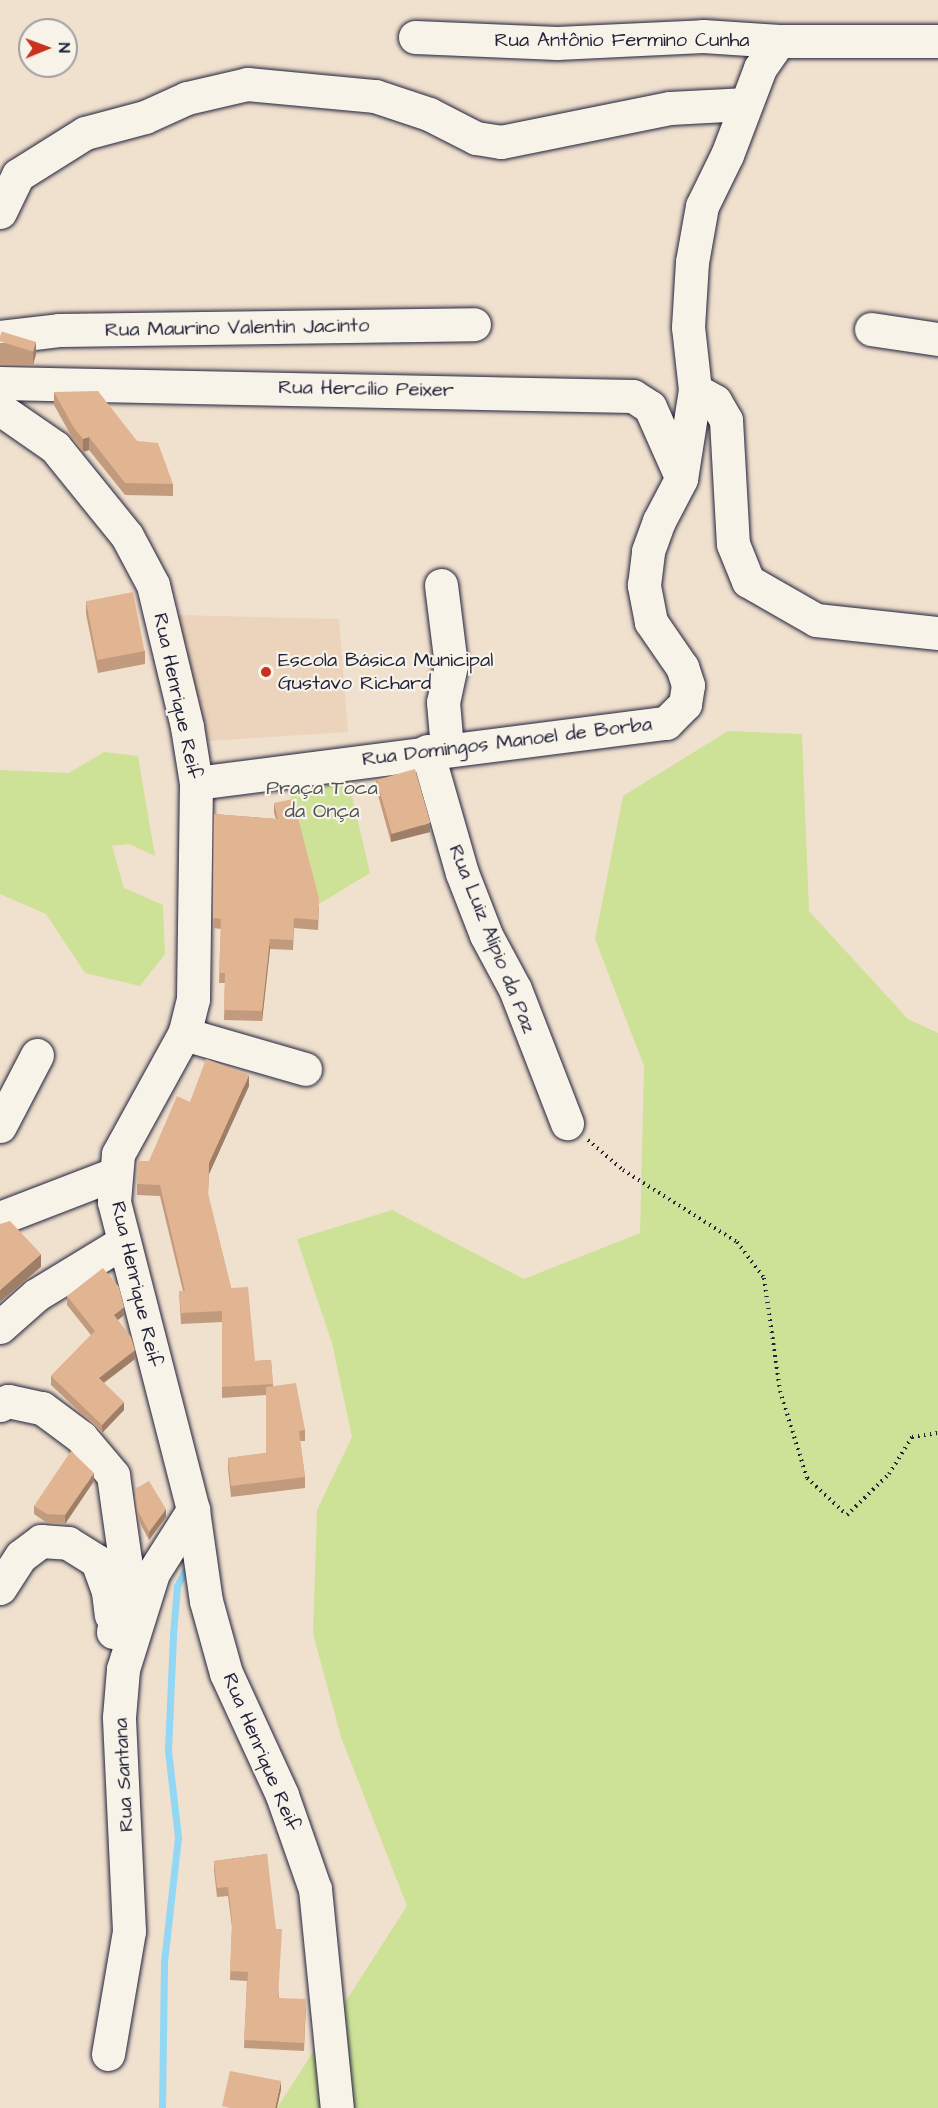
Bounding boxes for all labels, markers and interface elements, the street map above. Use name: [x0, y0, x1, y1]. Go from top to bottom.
north arrow: [18, 18, 78, 78]
street label: Rua Antônio Fermino Cunha: [495, 28, 749, 52]
text: N: [53, 43, 75, 53]
street label: Rua Maurino Valentin Jacinto: [105, 314, 369, 342]
street label: Rua Hercílio Peixer: [278, 375, 454, 403]
street label: Rua Henrique Reif: [148, 611, 206, 781]
place label: Escola Básica Municipal Gustavo Richard: [278, 648, 493, 695]
marker: Escola Básica Municipal Gustavo Richard: [259, 665, 273, 679]
street label: Rua Domingos Manoel de Borba: [361, 712, 653, 772]
park label: Praça Toca da Onça: [266, 776, 378, 823]
street label: Rua Luiz Alípio da Paz: [443, 841, 541, 1037]
street label: Rua Henrique Reif: [105, 1199, 167, 1369]
street label: Rua Henrique Reif: [217, 1670, 305, 1834]
street label: Rua Santana: [109, 1717, 139, 1833]

